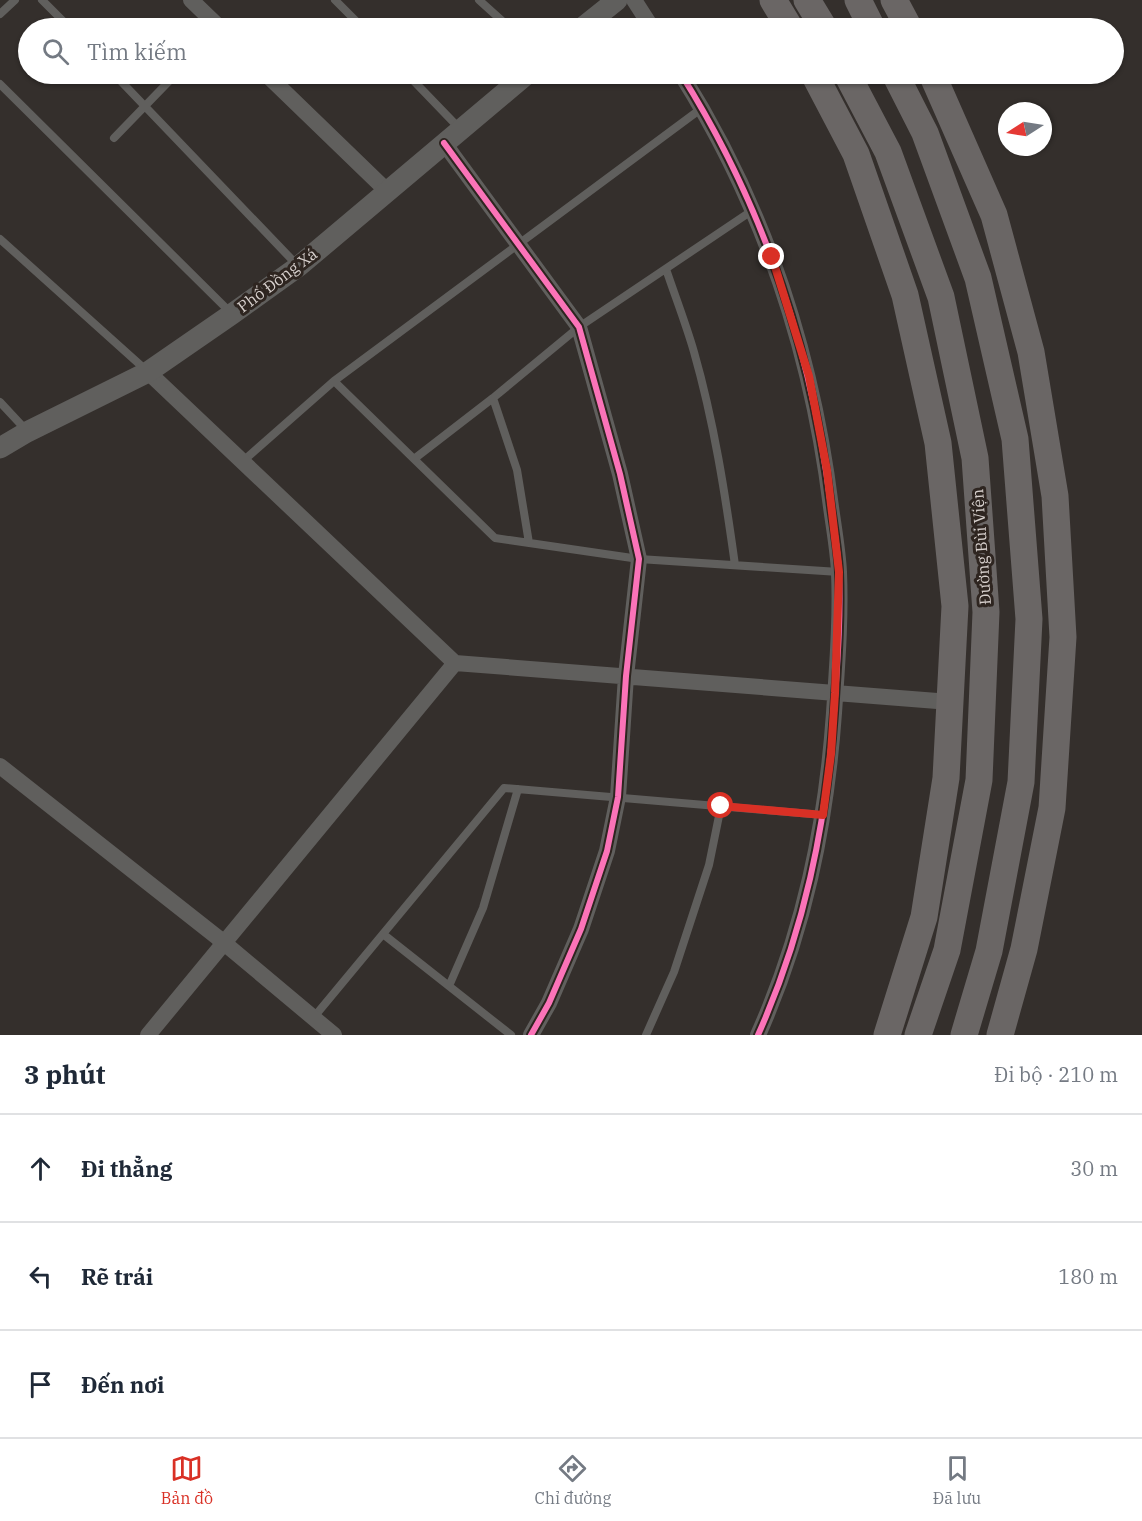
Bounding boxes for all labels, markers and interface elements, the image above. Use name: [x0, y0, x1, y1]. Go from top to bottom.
search box: [18, 18, 1124, 84]
icon: search: [39, 35, 72, 68]
text: Tìm kiếm: [87, 37, 187, 66]
north arrow: [998, 102, 1052, 156]
street label: Phố Đồng Xá: [233, 243, 321, 317]
route end: [758, 243, 784, 269]
street label: Đường Bùi Viện: [967, 488, 995, 606]
route start: [707, 792, 733, 818]
text: 3 phút: [24, 1057, 106, 1091]
text: Đi bộ · 210 m: [994, 1061, 1118, 1088]
icon: ahead: [24, 1152, 57, 1185]
text: Đi thẳng: [81, 1154, 173, 1183]
text: 30 m: [1070, 1155, 1118, 1182]
icon: left: [24, 1260, 57, 1293]
text: Rẽ trái: [81, 1262, 153, 1291]
text: 180 m: [1058, 1263, 1118, 1290]
icon: arrive: [24, 1368, 57, 1401]
text: Đến nơi: [81, 1370, 164, 1399]
tab: Bản đồ: [161, 1452, 213, 1508]
tab: Chỉ đường: [535, 1452, 611, 1508]
tab: Đã lưu: [933, 1452, 981, 1508]

